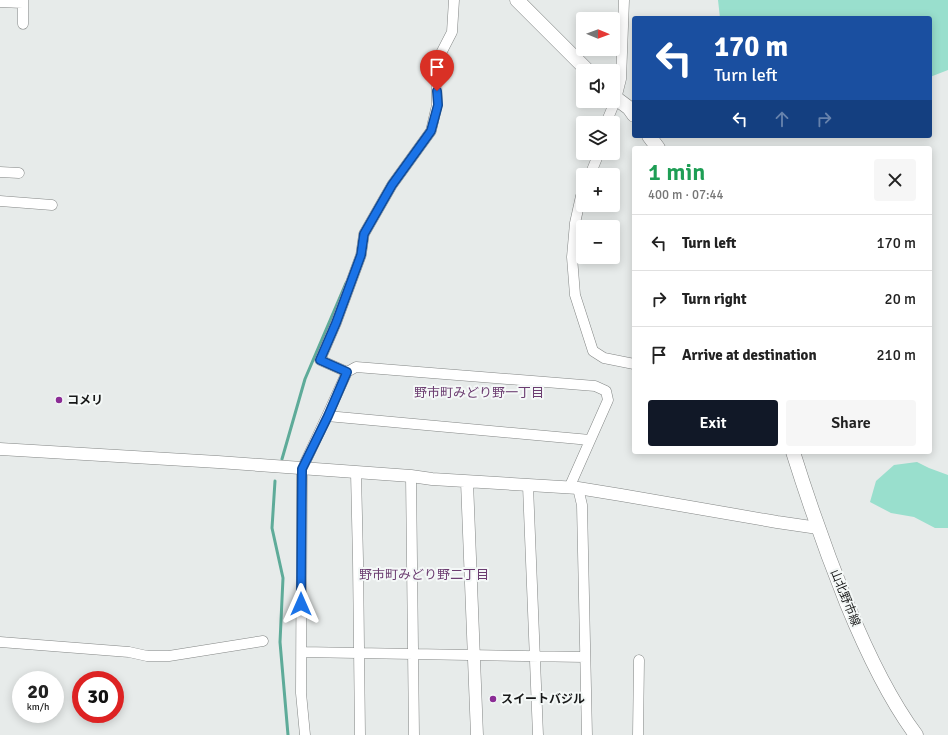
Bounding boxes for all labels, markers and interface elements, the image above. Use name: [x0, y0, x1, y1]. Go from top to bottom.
north arrow: [576, 12, 620, 56]
map controls: [576, 12, 620, 264]
text: 170 m: [714, 30, 788, 64]
icon: left: [648, 32, 700, 84]
pin: [420, 50, 454, 91]
icon: arrive: [426, 56, 448, 78]
button: sound: [576, 64, 620, 108]
text: Turn left: [714, 64, 777, 86]
icon: left: [729, 108, 751, 130]
icon: ahead: [771, 108, 793, 130]
icon: right: [813, 108, 835, 130]
button: layers: [576, 116, 620, 160]
text: 1 min: [648, 157, 705, 187]
button: close: [874, 159, 916, 201]
button: +: [576, 168, 620, 212]
text: 400 m · 07:44: [648, 187, 724, 203]
button: −: [576, 220, 620, 264]
icon: left: [648, 232, 670, 254]
text: Turn left: [682, 234, 736, 252]
text: 170 m: [876, 234, 916, 252]
icon: right: [648, 288, 670, 310]
text: Turn right: [682, 290, 747, 308]
text: 20 m: [885, 290, 916, 308]
icon: arrive: [648, 344, 670, 366]
text: Arrive at destination: [682, 346, 817, 364]
text: 210 m: [876, 346, 916, 364]
district label: 野市町みどり野一丁目: [414, 385, 544, 401]
place label: コメリ: [67, 393, 103, 408]
marker: コメリ: [54, 395, 64, 405]
button: Exit: [648, 400, 778, 446]
button: Share: [786, 400, 916, 446]
district label: 野市町みどり野二丁目: [359, 567, 489, 583]
street label: 山北野市線: [827, 567, 863, 629]
position arrow: [280, 583, 322, 625]
speed limit sign: 30: [72, 671, 124, 723]
text: 20: [27, 679, 49, 704]
place label: スイートバジル: [501, 692, 585, 707]
marker: スイートバジル: [488, 694, 498, 704]
text: km/h: [27, 701, 49, 713]

